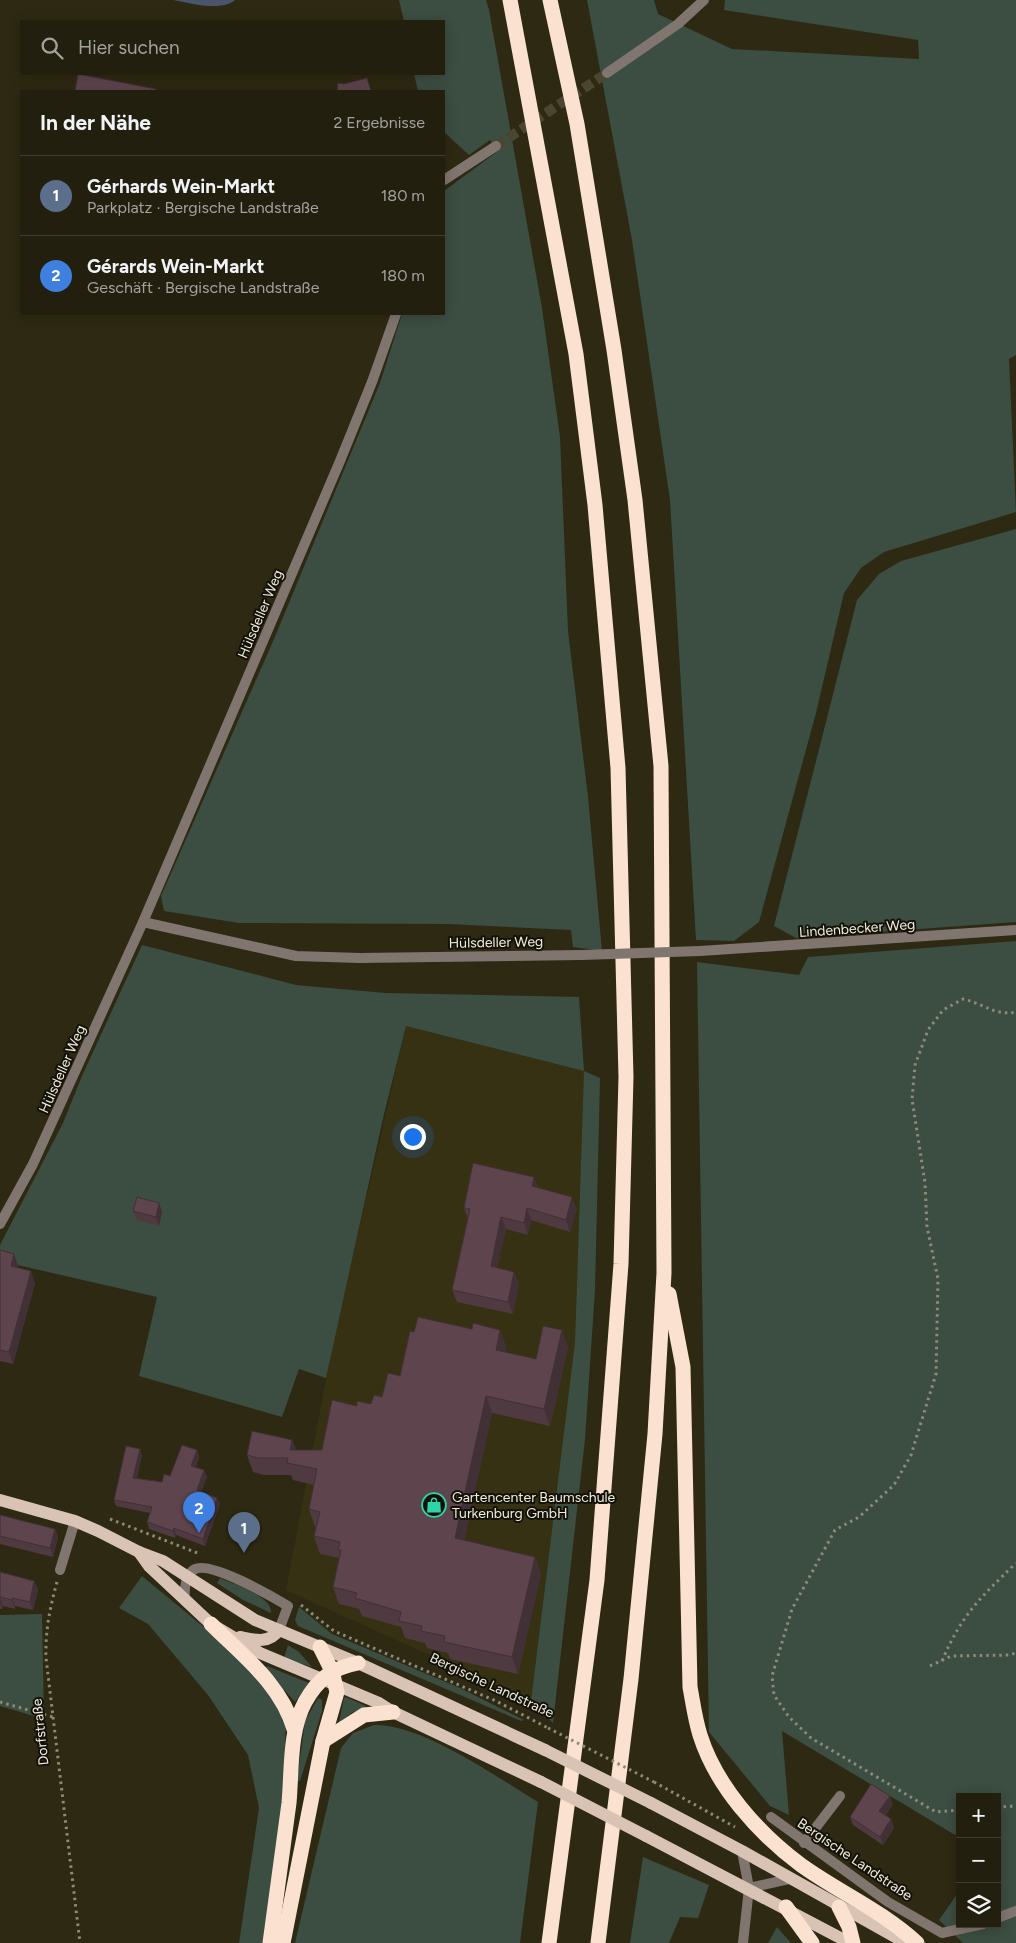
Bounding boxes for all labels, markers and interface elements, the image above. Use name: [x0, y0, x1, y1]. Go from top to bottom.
search box: [20, 20, 445, 75]
icon: search: [38, 34, 66, 62]
text: Hier suchen: [78, 36, 179, 59]
text: In der Nähe: [40, 110, 151, 135]
text: 2 Ergebnisse: [333, 113, 425, 132]
text: Gérhards Wein-Markt: [87, 175, 275, 198]
text: 1: [53, 186, 59, 205]
text: 180 m: [381, 186, 425, 205]
text: Parkplatz · Bergische Landstraße: [87, 198, 319, 217]
text: Gérards Wein-Markt: [87, 255, 264, 278]
text: 2: [51, 266, 61, 285]
text: 180 m: [381, 266, 425, 285]
text: Geschäft · Bergische Landstraße: [87, 278, 319, 297]
street label: Hülsdeller Weg: [234, 567, 287, 661]
street label: Lindenbecker Weg: [798, 916, 916, 941]
street label: Hülsdeller Weg: [449, 933, 543, 952]
street label: Hülsdeller Weg: [35, 1023, 89, 1116]
your location: [400, 1124, 426, 1150]
place label: Gartencenter Baumschule Turkenburg GmbH: [452, 1489, 616, 1522]
pin: 2: [183, 1492, 215, 1533]
shop icon: Gartencenter Baumschule Turkenburg GmbH: [421, 1492, 447, 1518]
pin: 1: [228, 1512, 260, 1553]
street label: Bergische Landstraße: [427, 1649, 557, 1722]
street label: Dorfstraße: [29, 1697, 52, 1766]
map controls: [956, 1793, 1001, 1928]
button: +: [956, 1793, 1001, 1838]
street label: Bergische Landstraße: [794, 1815, 916, 1904]
button: −: [956, 1838, 1001, 1883]
button: layers: [956, 1883, 1001, 1928]

